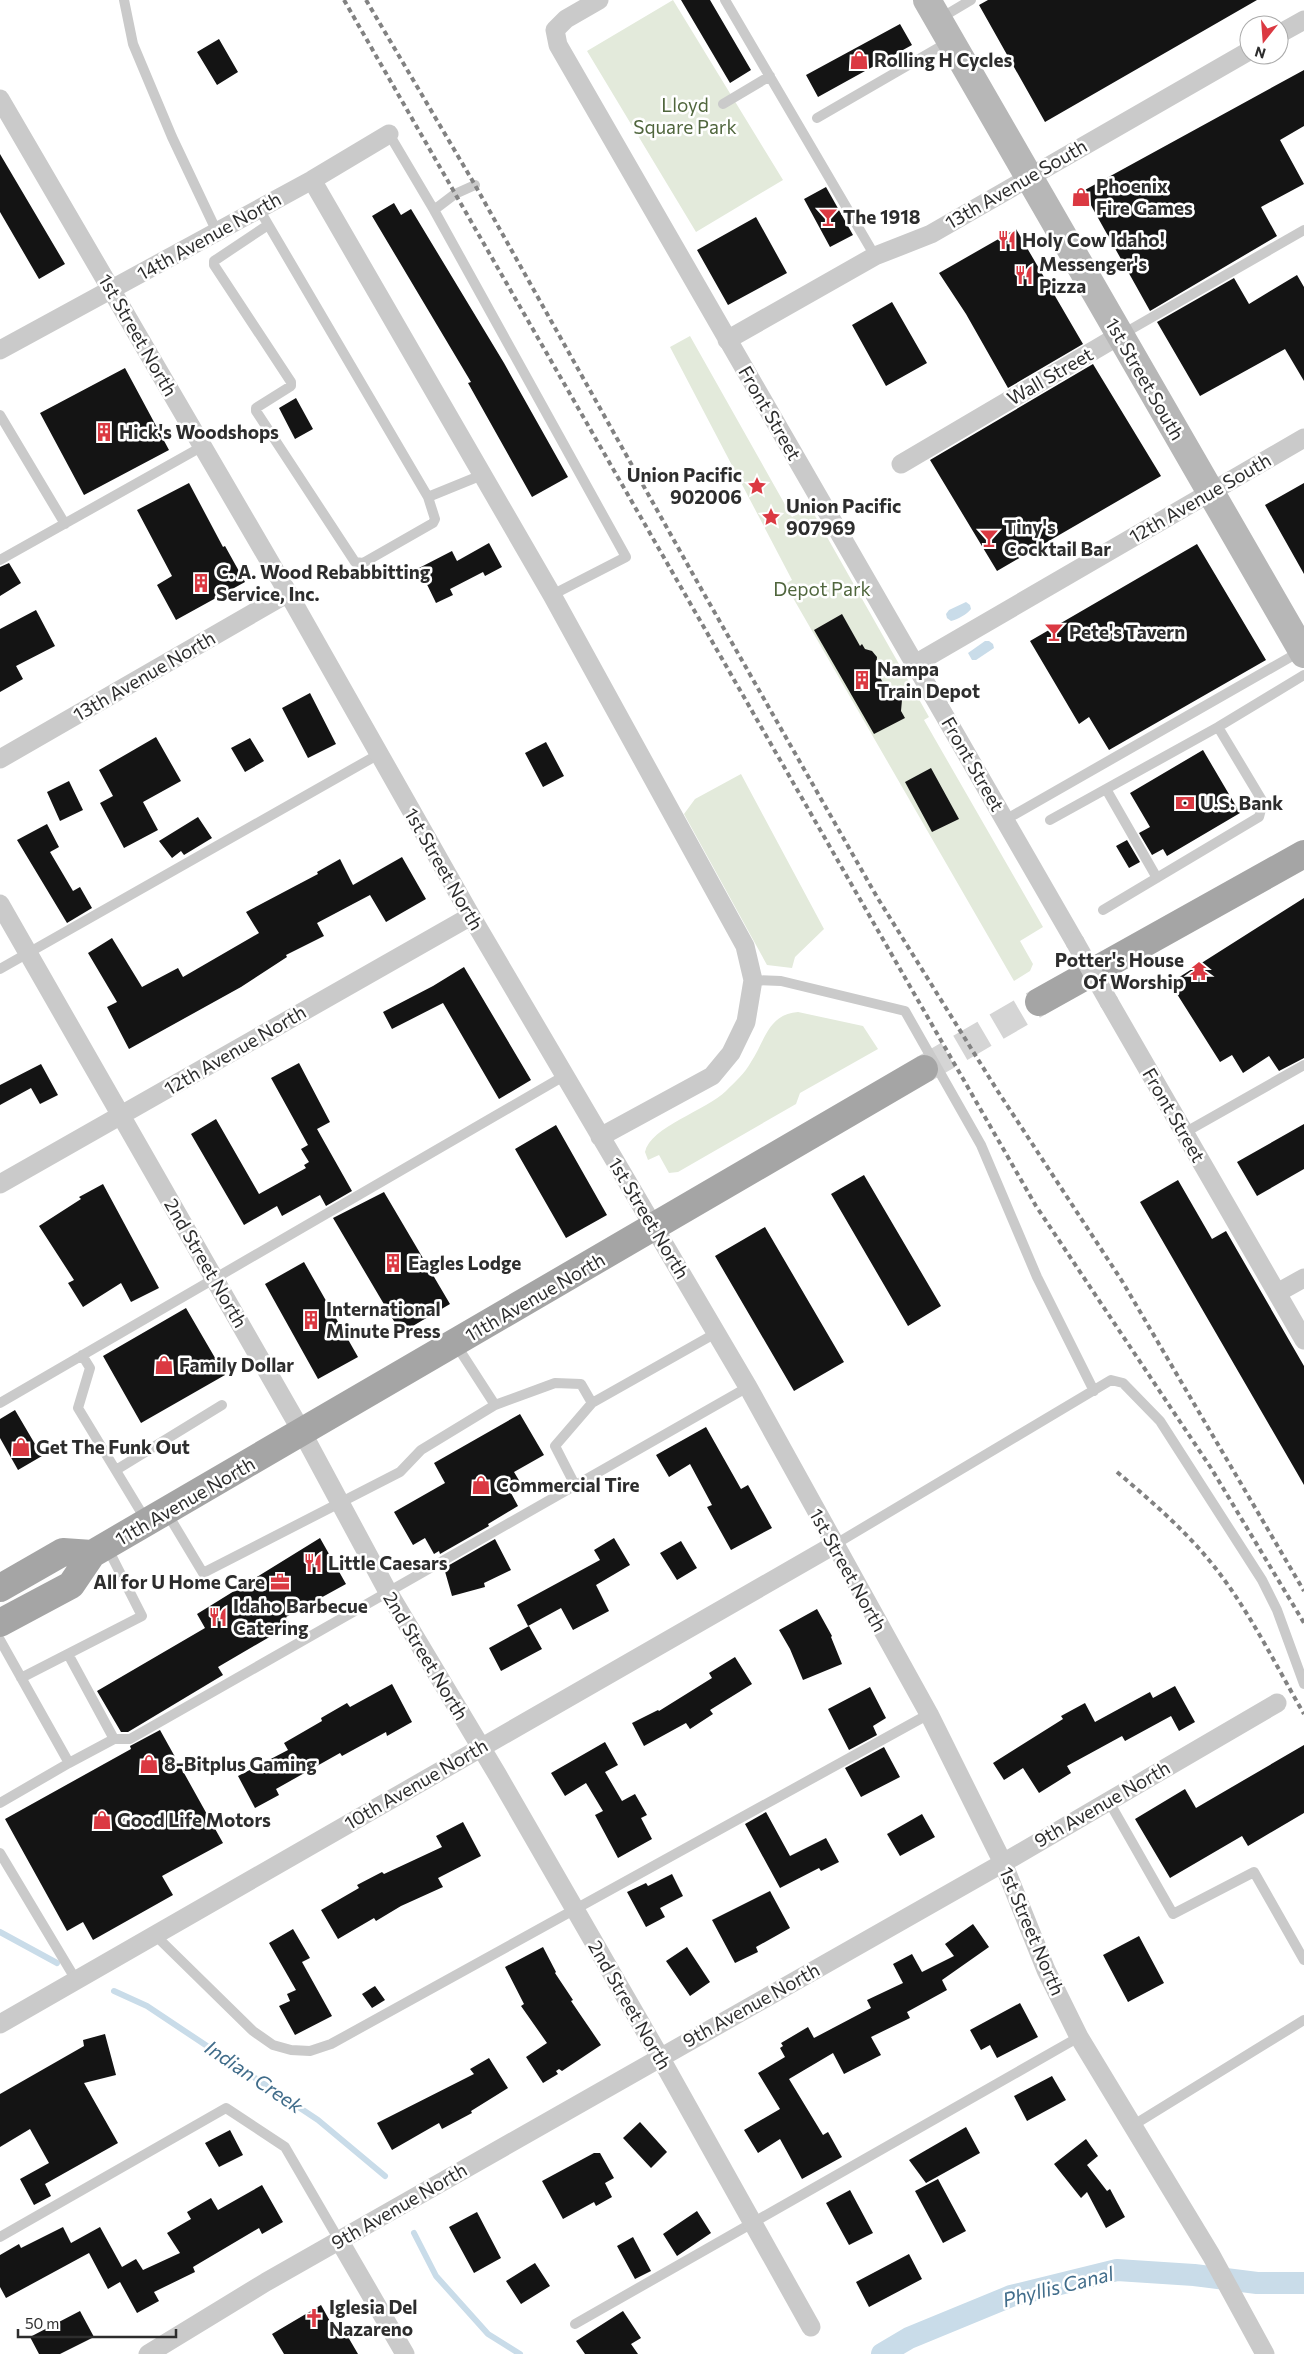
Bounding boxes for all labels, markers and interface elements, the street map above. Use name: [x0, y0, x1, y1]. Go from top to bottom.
north arrow: [1239, 15, 1289, 65]
text: N: [1253, 43, 1268, 63]
place label: Rolling H Cycles: [874, 48, 1012, 71]
shop icon: Rolling H Cycles: [848, 49, 870, 71]
park label: Lloyd Square Park: [633, 93, 737, 138]
street label: 13th Avenue South: [941, 134, 1091, 234]
place label: Phoenix Fire Games: [1096, 174, 1193, 219]
shop icon: Phoenix Fire Games: [1070, 186, 1092, 208]
street label: 14th Avenue North: [133, 187, 285, 285]
place label: The 1918: [843, 205, 921, 228]
bar icon: The 1918: [817, 206, 839, 228]
place label: Holy Cow Idaho!: [1022, 228, 1165, 251]
restaurant icon: Holy Cow Idaho!: [996, 229, 1018, 251]
place label: Messenger's Pizza: [1039, 252, 1147, 297]
restaurant icon: Messenger's Pizza: [1013, 264, 1035, 286]
street label: 1st Street North: [94, 269, 183, 400]
street label: 1st Street South: [1101, 314, 1190, 444]
street label: Wall Street: [1003, 342, 1097, 409]
street label: Front Street: [734, 361, 807, 464]
place label: Hick's Woodshops: [119, 420, 279, 443]
building icon: Hick's Woodshops: [93, 421, 115, 443]
street label: 12th Avenue South: [1125, 448, 1275, 547]
place label: Union Pacific 902006: [627, 463, 742, 508]
place icon: Union Pacific 902006: [746, 475, 768, 497]
place label: Union Pacific 907969: [786, 494, 901, 539]
place icon: Union Pacific 907969: [760, 506, 782, 528]
place label: Tiny's Cocktail Bar: [1004, 515, 1111, 560]
bar icon: Tiny's Cocktail Bar: [978, 527, 1000, 549]
place label: C. A. Wood Rebabbitting Service, Inc.: [216, 560, 431, 605]
building icon: C. A. Wood Rebabbitting Service, Inc.: [190, 572, 212, 594]
park label: Depot Park: [773, 577, 871, 600]
place label: Pete's Tavern: [1069, 620, 1185, 643]
bar icon: Pete's Tavern: [1043, 621, 1065, 643]
street label: 13th Avenue North: [69, 626, 219, 726]
place label: Nampa Train Depot: [877, 657, 980, 702]
building icon: Nampa Train Depot: [851, 669, 873, 691]
street label: Front Street: [937, 712, 1010, 815]
place label: U.S. Bank: [1200, 791, 1283, 814]
bank icon: U.S. Bank: [1174, 792, 1196, 814]
street label: 1st Street North: [400, 803, 489, 934]
place label: Potter's House Of Worship: [1055, 948, 1184, 993]
temple icon: Potter's House Of Worship: [1188, 960, 1210, 982]
street label: 12th Avenue North: [160, 1000, 310, 1100]
street label: Front Street: [1138, 1063, 1211, 1166]
street label: 1st Street North: [604, 1153, 695, 1283]
street label: 2nd Street North: [160, 1194, 253, 1331]
street label: 11th Avenue North: [461, 1247, 609, 1346]
place label: Eagles Lodge: [408, 1251, 521, 1274]
building icon: Eagles Lodge: [382, 1252, 404, 1274]
place label: International Minute Press: [326, 1297, 441, 1342]
building icon: International Minute Press: [300, 1309, 322, 1331]
place label: Family Dollar: [179, 1353, 294, 1376]
shop icon: Family Dollar: [153, 1354, 175, 1376]
place label: Get The Funk Out: [36, 1435, 190, 1458]
shop icon: Get The Funk Out: [10, 1436, 32, 1458]
street label: 11th Avenue North: [111, 1451, 259, 1550]
place label: Commercial Tire: [496, 1473, 640, 1496]
shop icon: Commercial Tire: [470, 1474, 492, 1496]
street label: 1st Street North: [805, 1504, 892, 1635]
place label: Little Caesars: [328, 1551, 448, 1574]
restaurant icon: Little Caesars: [302, 1552, 324, 1574]
place label: All for U Home Care: [93, 1570, 265, 1593]
office icon: All for U Home Care: [269, 1571, 291, 1593]
street label: 2nd Street North: [379, 1588, 474, 1724]
place label: Idaho Barbecue Catering: [233, 1594, 368, 1639]
restaurant icon: Idaho Barbecue Catering: [207, 1606, 229, 1628]
street label: 10th Avenue North: [340, 1733, 492, 1834]
place label: 8-Bitplus Gaming: [164, 1752, 317, 1775]
shop icon: 8-Bitplus Gaming: [138, 1753, 160, 1775]
street label: 9th Avenue North: [1030, 1755, 1174, 1852]
place label: Good Life Motors: [117, 1808, 271, 1831]
shop icon: Good Life Motors: [91, 1809, 113, 1831]
street label: 1st Street North: [995, 1863, 1070, 1999]
street label: 2nd Street North: [584, 1936, 677, 2073]
street label: 9th Avenue North: [678, 1957, 823, 2052]
water label: Indian Creek: [201, 2035, 309, 2118]
street label: 9th Avenue North: [327, 2157, 471, 2254]
water label: Phyllis Canal: [1000, 2260, 1117, 2311]
place label: Iglesia Del Nazareno: [329, 2295, 418, 2340]
scale bar: [18, 2306, 175, 2338]
church icon: Iglesia Del Nazareno: [303, 2307, 325, 2329]
text: 50 m: [25, 2314, 59, 2332]

